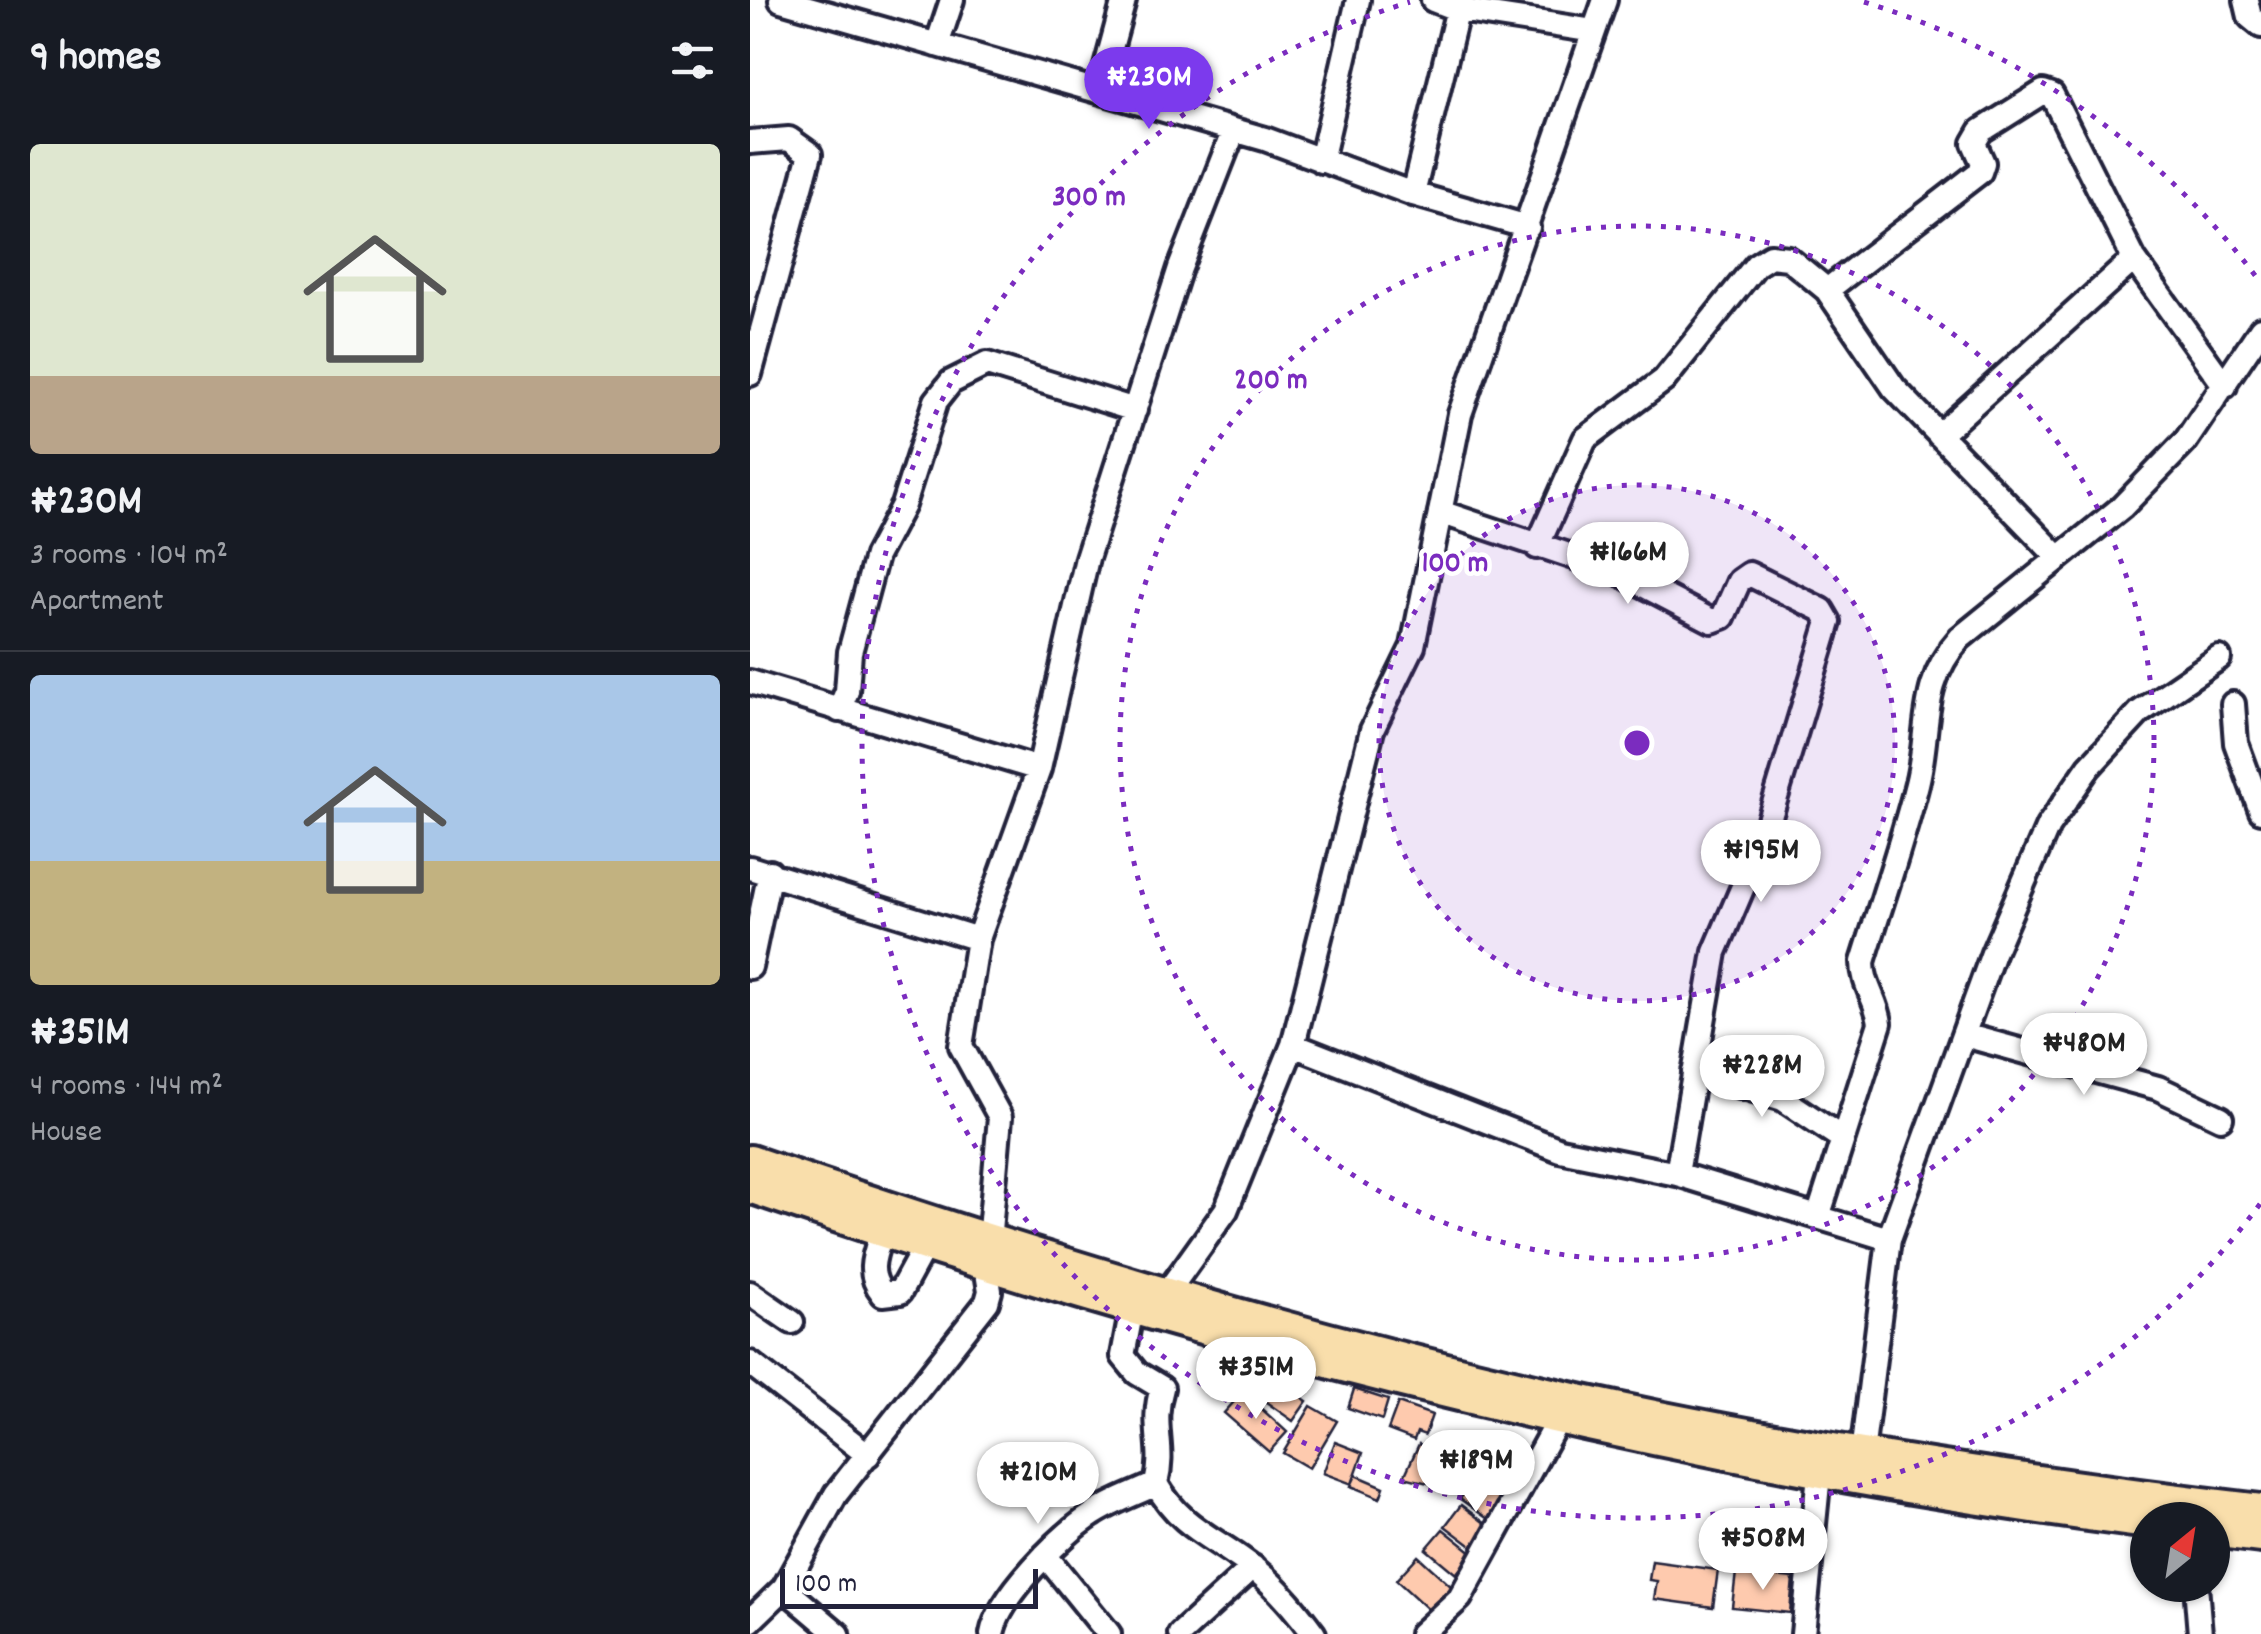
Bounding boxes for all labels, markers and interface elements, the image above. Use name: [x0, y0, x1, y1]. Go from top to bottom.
text: 9 homes: [30, 30, 162, 90]
icon: filters: [665, 33, 720, 88]
pin: ₦230M: [1079, 47, 1219, 132]
text: ₦230M: [1106, 56, 1192, 102]
text: 300 m: [1052, 178, 1126, 221]
icon: home: [285, 209, 465, 389]
text: 200 m: [1234, 361, 1308, 404]
text: ₦230M: [30, 474, 142, 534]
pin: ₦166M: [1558, 522, 1698, 607]
text: ₦166M: [1589, 531, 1667, 577]
text: 3 rooms · 104 m²: [30, 534, 228, 580]
text: 100 m: [1422, 544, 1488, 587]
text: Apartment: [30, 580, 164, 626]
centre of rings: [1619, 725, 1655, 761]
icon: home: [285, 740, 465, 920]
pin: ₦195M: [1691, 820, 1831, 905]
text: ₦195M: [1723, 829, 1799, 875]
text: ₦351M: [30, 1005, 130, 1065]
pin: ₦480M: [2014, 1013, 2154, 1098]
text: ₦480M: [2042, 1022, 2126, 1068]
pin: ₦228M: [1692, 1035, 1832, 1120]
text: ₦228M: [1722, 1044, 1802, 1090]
text: 4 rooms · 144 m²: [30, 1065, 223, 1111]
text: House: [30, 1111, 102, 1157]
pin: ₦351M: [1186, 1337, 1326, 1422]
text: ₦351M: [1218, 1346, 1294, 1392]
pin: ₦189M: [1406, 1430, 1546, 1515]
text: ₦189M: [1439, 1439, 1513, 1485]
pin: ₦210M: [968, 1442, 1108, 1527]
text: ₦210M: [999, 1451, 1077, 1497]
north arrow: [2130, 1502, 2230, 1602]
map controls: [2130, 1502, 2230, 1602]
pin: ₦508M: [1693, 1508, 1833, 1593]
text: ₦508M: [1721, 1517, 1805, 1563]
scale bar: [780, 1564, 1038, 1608]
text: 100 m: [795, 1566, 857, 1606]

